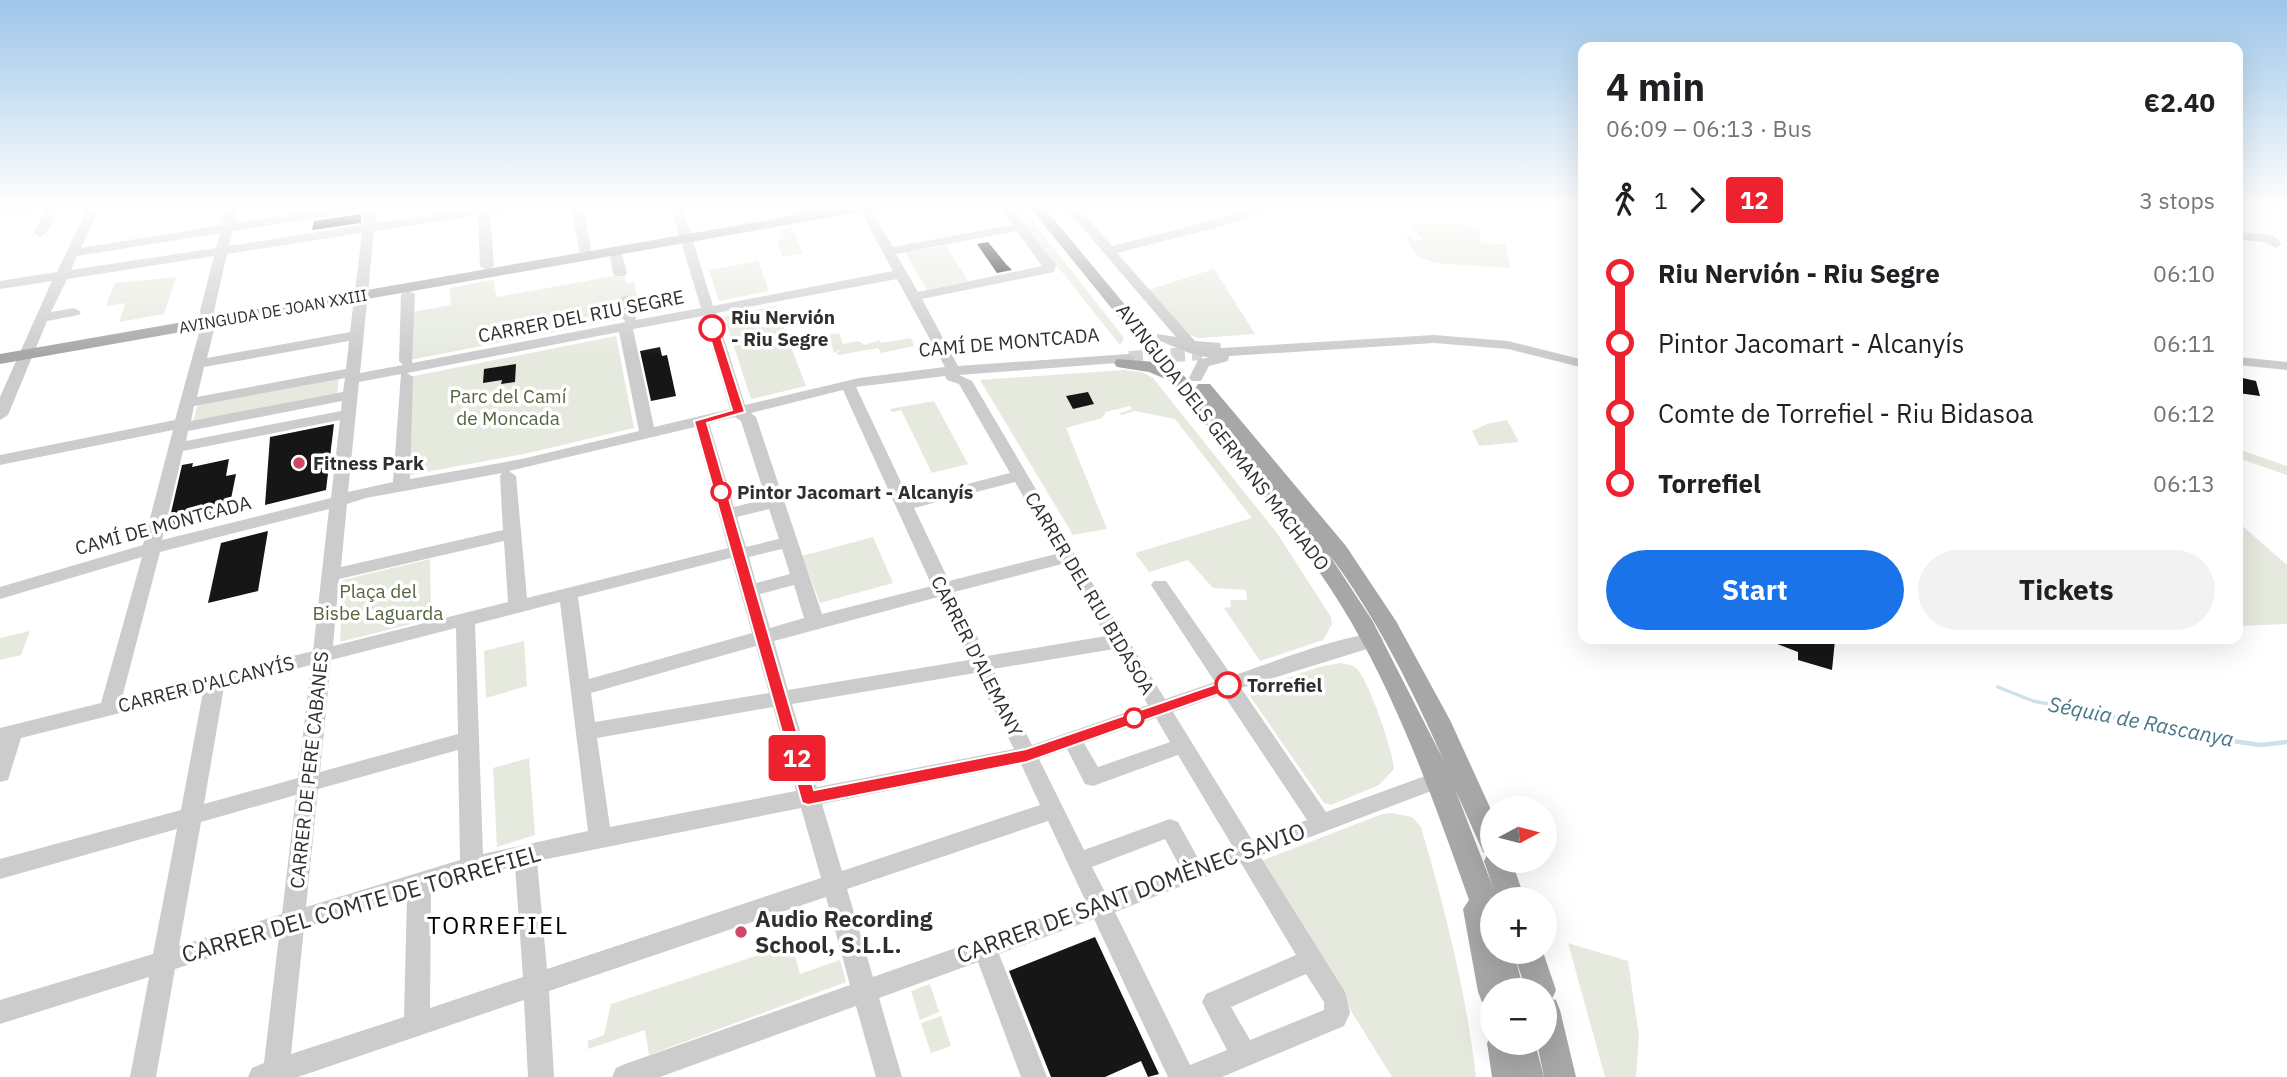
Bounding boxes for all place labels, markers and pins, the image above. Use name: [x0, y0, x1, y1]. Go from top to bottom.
place label: Riu Nervión - Riu Segre: [731, 305, 835, 351]
marker: Riu Nervión - Riu Segre: [699, 315, 725, 341]
place label: Fitness Park: [313, 451, 424, 475]
marker: Fitness Park: [291, 455, 307, 471]
place label: Pintor Jacomart - Alcanyís: [737, 480, 973, 504]
marker: Pintor Jacomart - Alcanyís: [711, 482, 731, 502]
marker: Torrefiel: [1215, 672, 1241, 698]
place label: Torrefiel: [1247, 673, 1322, 697]
unlabelled marker: [1124, 708, 1144, 728]
place label: Audio Recording School, S.L.L.: [755, 903, 933, 959]
marker: Audio Recording School, S.L.L.: [733, 924, 749, 940]

